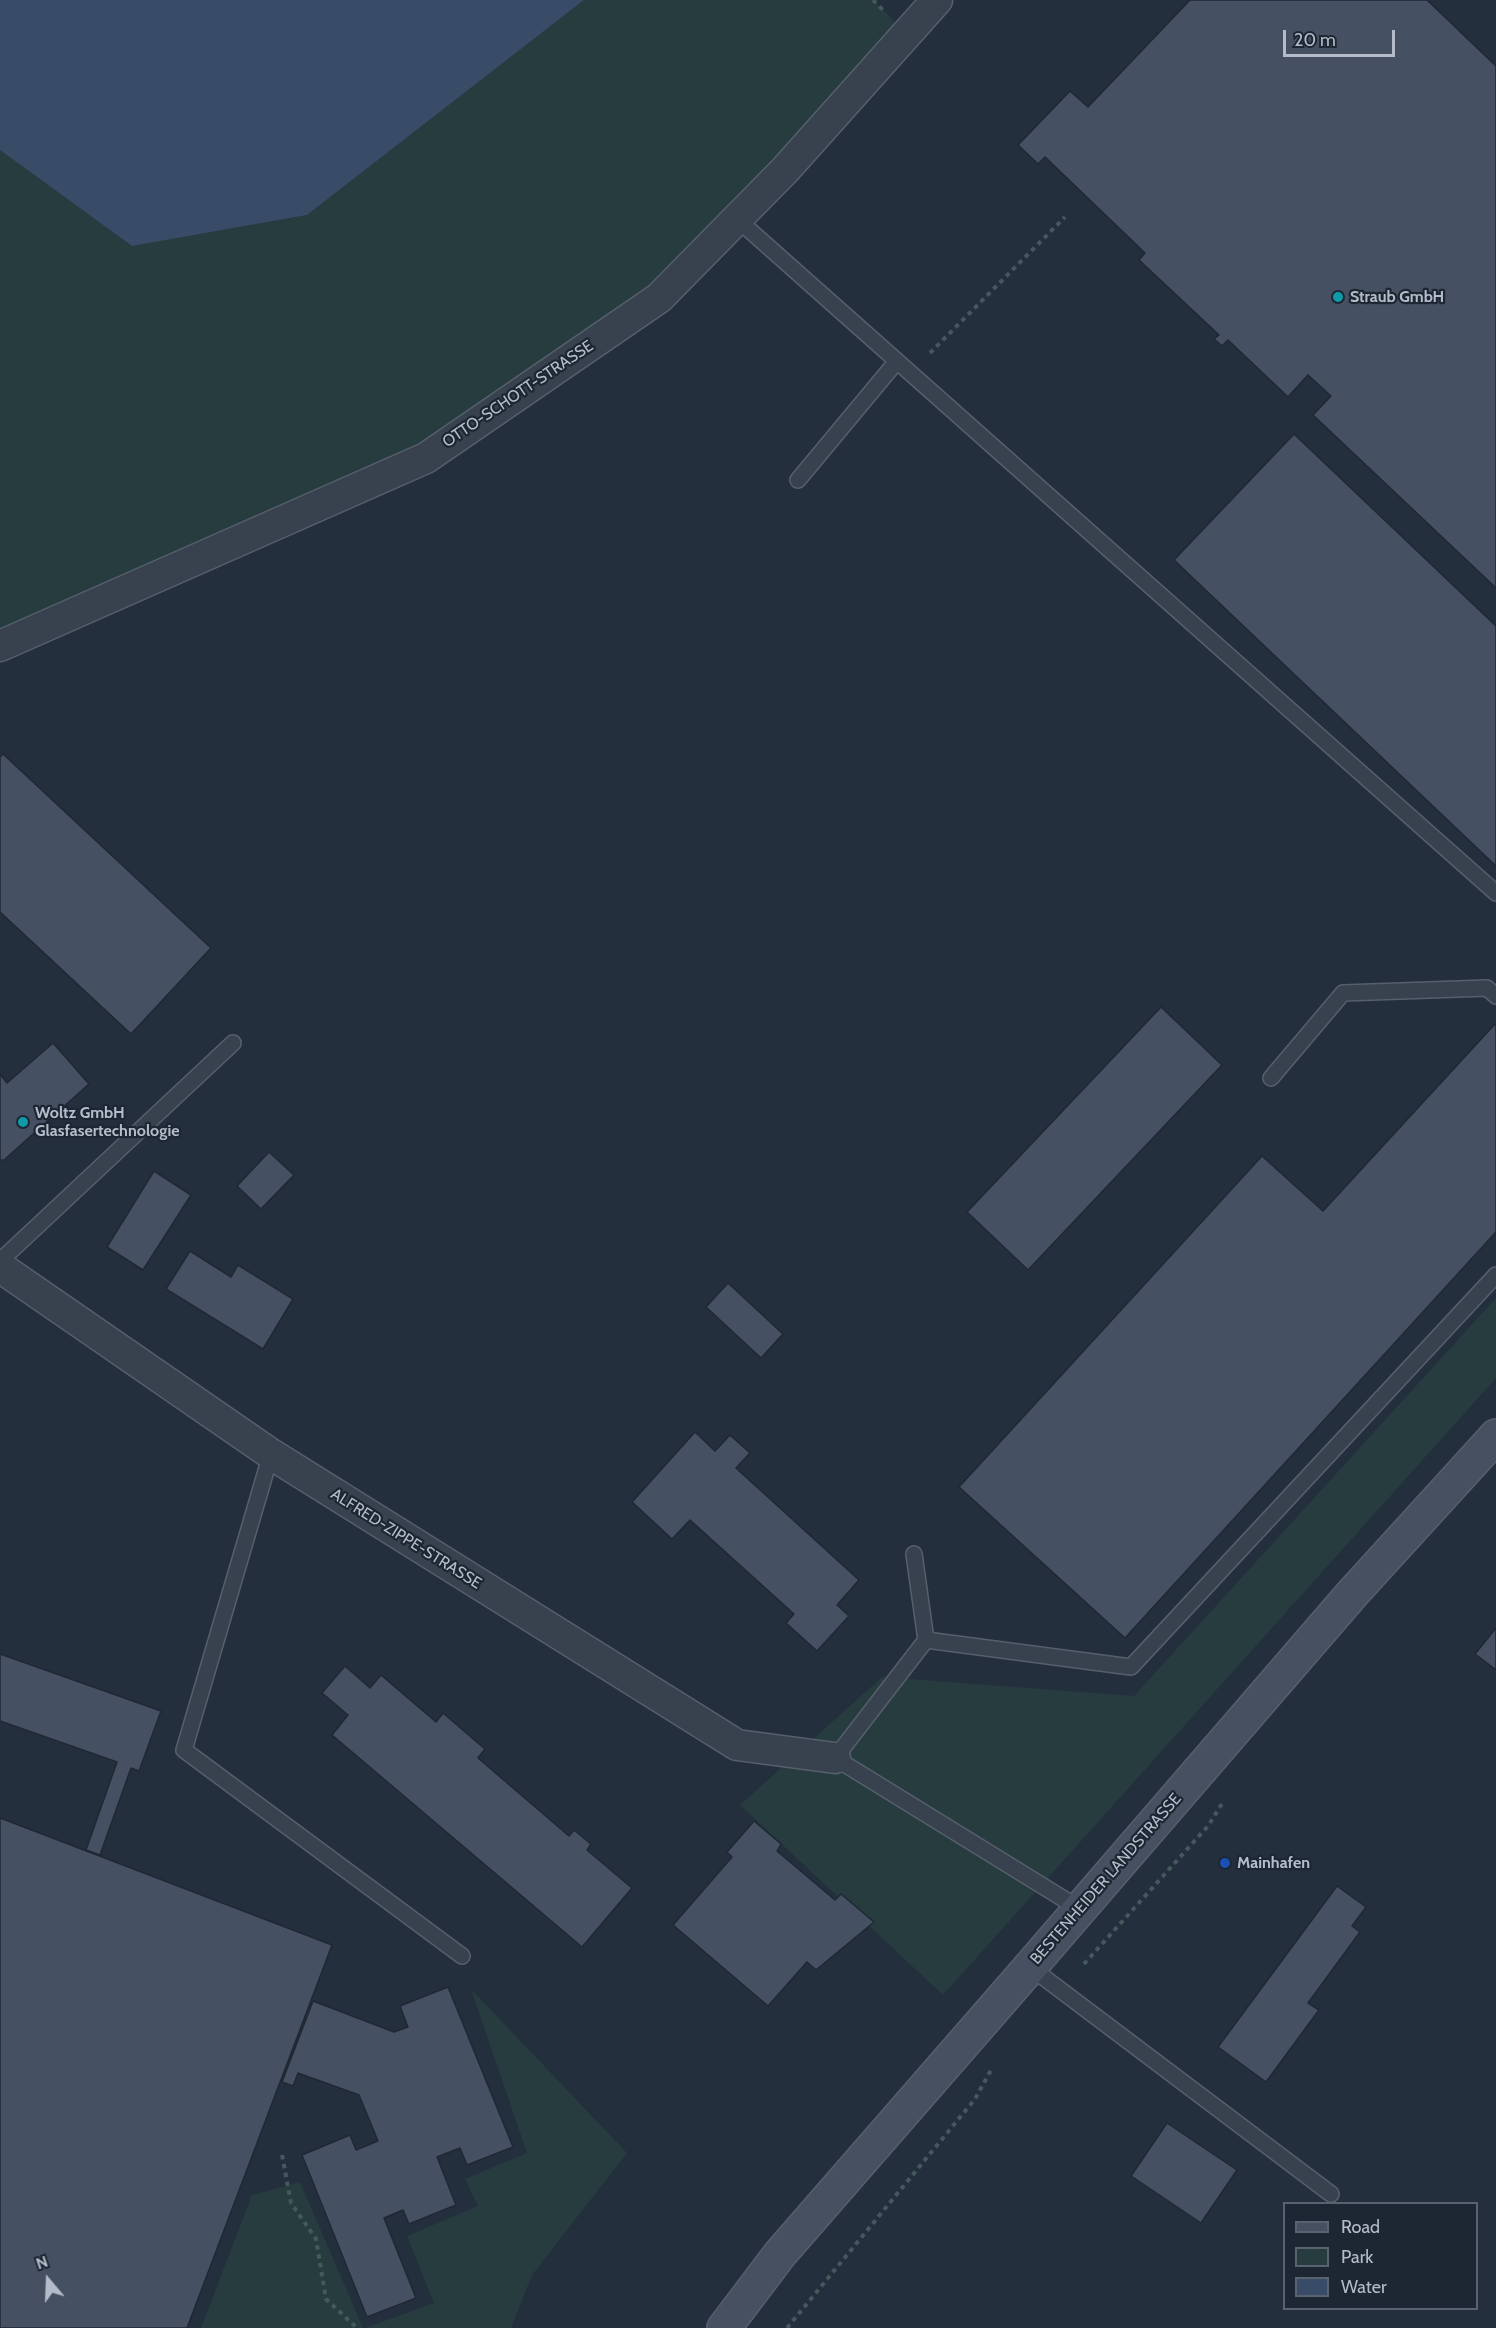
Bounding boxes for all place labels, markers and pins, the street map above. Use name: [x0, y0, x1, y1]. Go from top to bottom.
place label: Straub GmbH: [1350, 287, 1444, 307]
marker: Straub GmbH: [1331, 290, 1345, 304]
place label: Woltz GmbH Glasfasertechnologie: [35, 1103, 180, 1141]
marker: Woltz GmbH Glasfasertechnologie: [16, 1115, 30, 1129]
place label: Mainhafen: [1237, 1853, 1310, 1873]
marker: Mainhafen: [1218, 1856, 1232, 1870]

